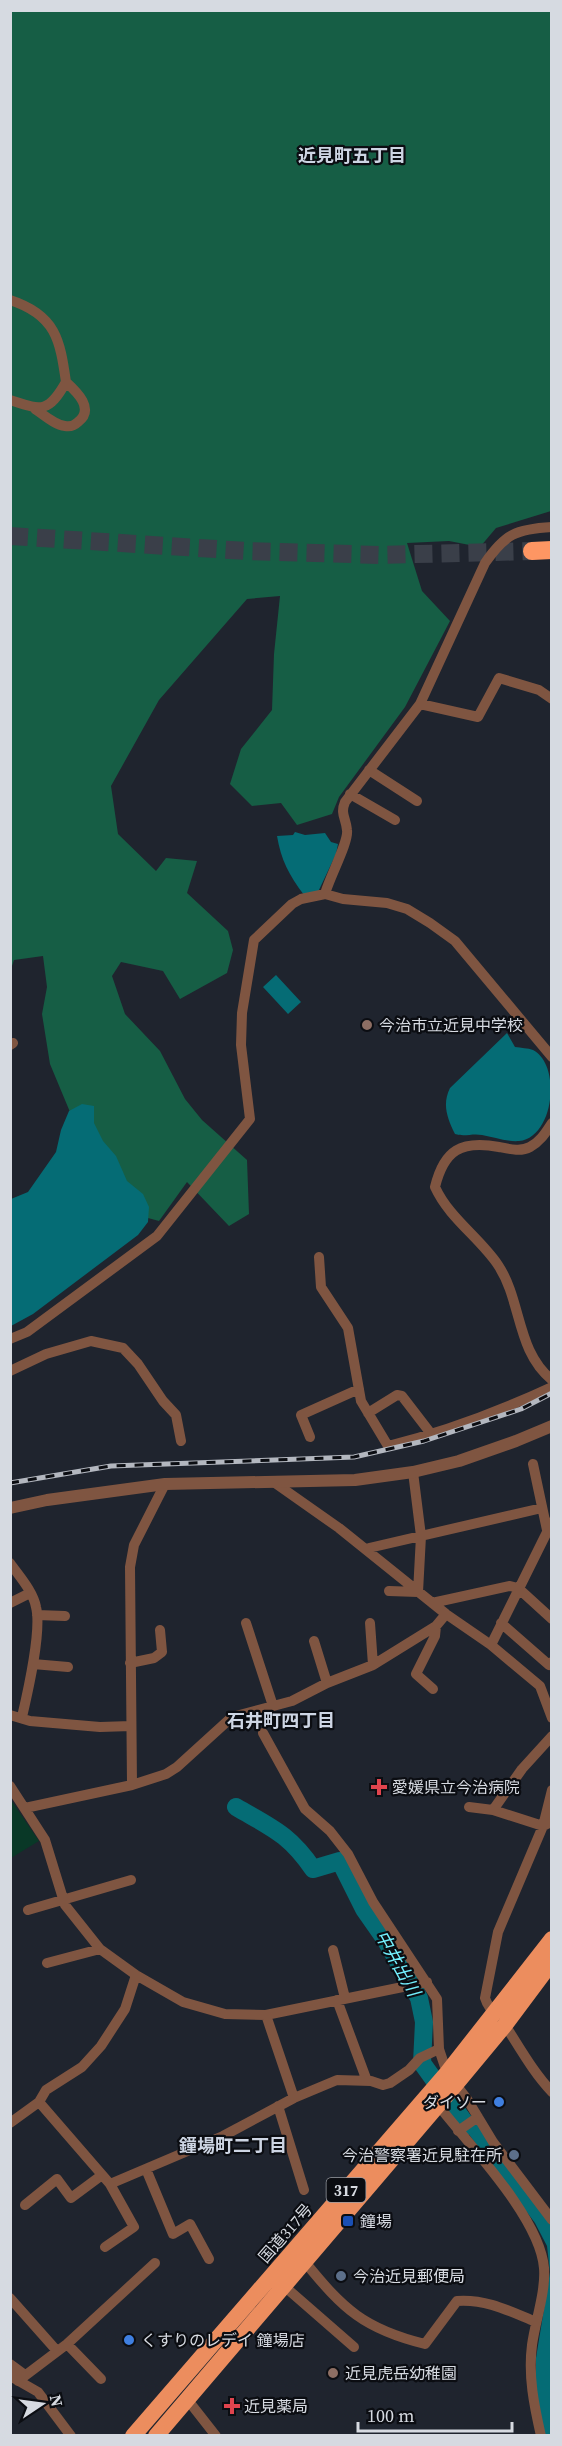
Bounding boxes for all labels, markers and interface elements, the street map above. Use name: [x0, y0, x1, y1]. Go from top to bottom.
district label: 近見町五丁目: [298, 143, 406, 168]
place label: 今治市立近見中学校: [379, 1014, 523, 1036]
marker: 今治市立近見中学校: [360, 1018, 374, 1032]
district label: 石井町四丁目: [227, 1708, 335, 1733]
place label: 愛媛県立今治病院: [392, 1776, 520, 1798]
marker: 愛媛県立今治病院: [370, 1778, 388, 1796]
water label: 中井出川: [370, 1925, 427, 2002]
place label: ダイソー: [423, 2091, 487, 2113]
marker: ダイソー: [492, 2095, 506, 2109]
district label: 鐘場町二丁目: [178, 2133, 287, 2158]
place label: 今治警察署近見駐在所: [342, 2144, 502, 2166]
marker: 今治警察署近見駐在所: [507, 2148, 521, 2162]
road number: 317: [326, 2178, 366, 2202]
street label: 国道317号: [253, 2199, 317, 2267]
place label: 鐘場: [360, 2210, 392, 2232]
marker: 鐘場: [341, 2214, 355, 2228]
place label: 今治近見郵便局: [353, 2265, 465, 2287]
marker: 今治近見郵便局: [334, 2269, 348, 2283]
place label: くすりのレデイ 鐘場店: [141, 2329, 305, 2351]
marker: くすりのレデイ 鐘場店: [122, 2333, 136, 2347]
place label: 近見虎岳幼稚園: [345, 2362, 457, 2384]
marker: 近見虎岳幼稚園: [326, 2366, 340, 2380]
north arrow: [12, 2374, 72, 2434]
text: N: [45, 2392, 69, 2409]
place label: 近見薬局: [244, 2395, 308, 2417]
scale bar: [358, 2395, 512, 2433]
marker: 近見薬局: [225, 2399, 239, 2413]
text: 100 m: [367, 2403, 414, 2428]

